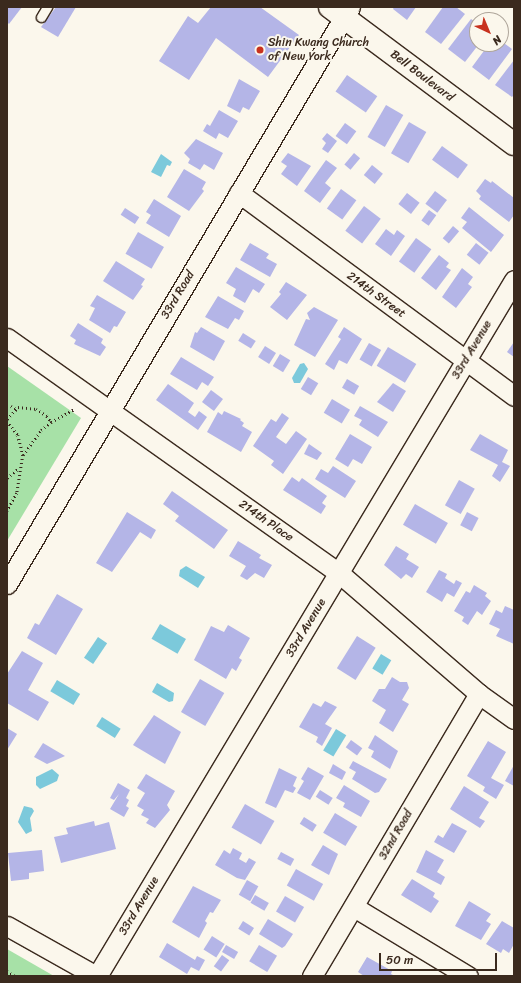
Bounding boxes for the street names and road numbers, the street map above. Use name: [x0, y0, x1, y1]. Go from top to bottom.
street label: Bell Boulevard: [387, 47, 457, 105]
street label: 33rd Road: [158, 268, 198, 322]
street label: 214th Street: [344, 269, 408, 321]
street label: 33rd Avenue: [449, 318, 495, 382]
street label: 214th Place: [236, 497, 296, 545]
street label: 33rd Avenue: [283, 596, 329, 660]
street label: 32nd Road: [376, 808, 416, 862]
street label: 33rd Avenue: [116, 874, 162, 938]

